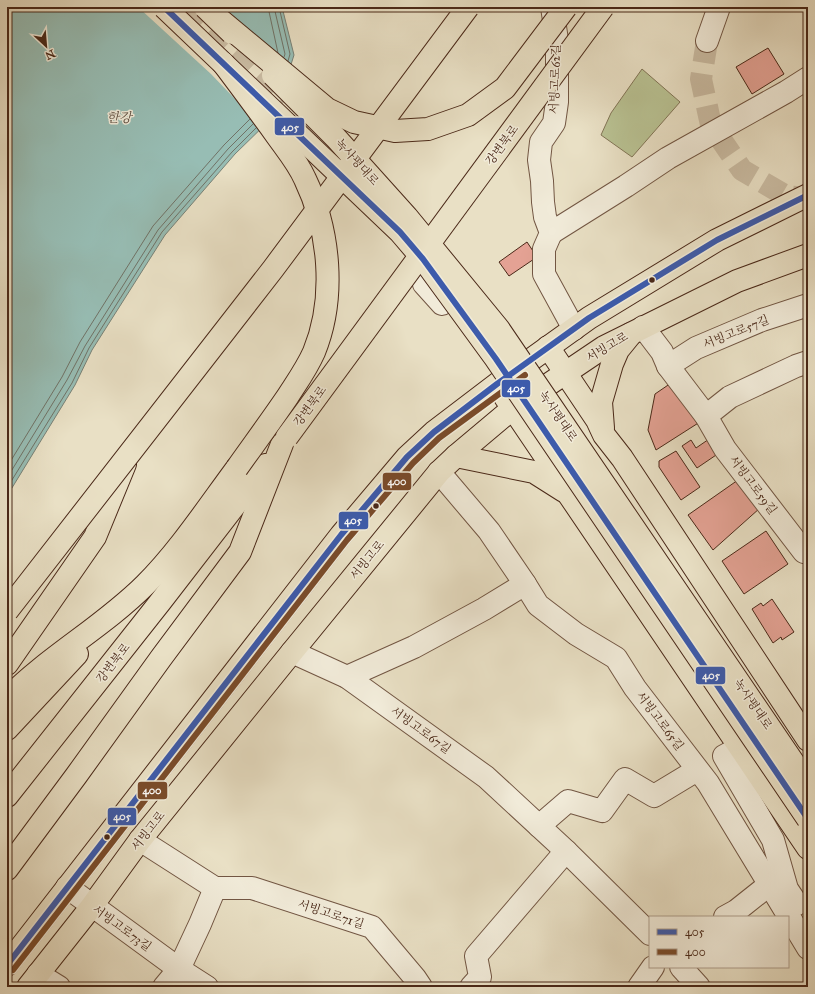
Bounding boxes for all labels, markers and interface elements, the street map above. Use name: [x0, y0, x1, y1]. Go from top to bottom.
north arrow: [26, 26, 66, 66]
street label: 서빙고로62길: [547, 44, 563, 114]
text: N: [43, 47, 57, 63]
water label: 한강: [106, 110, 134, 126]
line badge: 405: [274, 117, 305, 136]
text: 405: [281, 121, 300, 135]
street label: 강변북로: [483, 122, 522, 168]
street label: 녹사평대로: [332, 136, 382, 189]
unlabelled marker: [647, 275, 657, 285]
street label: 서빙고로57길: [701, 312, 771, 352]
street label: 서빙고로: [584, 329, 631, 365]
line badge: 405: [501, 379, 531, 398]
text: 405: [507, 382, 526, 396]
street label: 강변북로: [291, 383, 330, 429]
street label: 녹사평대로: [536, 388, 580, 444]
street label: 서빙고로59길: [726, 453, 780, 517]
line badge: 400: [382, 472, 412, 491]
text: 400: [388, 475, 407, 489]
unlabelled marker: [371, 501, 381, 511]
line badge: 405: [338, 511, 369, 530]
text: 405: [344, 514, 363, 528]
street label: 서빙고로: [347, 537, 387, 582]
street label: 강변북로: [93, 640, 133, 686]
line badge: 405: [695, 666, 726, 685]
text: 405: [702, 669, 721, 683]
street label: 녹사평대로: [731, 676, 775, 732]
street label: 서빙고로65길: [633, 689, 687, 753]
street label: 서빙고로67길: [388, 704, 454, 756]
line badge: 400: [137, 781, 168, 800]
text: 400: [143, 784, 162, 798]
line badge: 405: [107, 807, 137, 826]
street label: 서빙고로: [128, 808, 168, 854]
text: 405: [113, 810, 132, 824]
unlabelled marker: [102, 832, 112, 842]
street label: 서빙고로71길: [296, 897, 366, 931]
street label: 서빙고로73길: [90, 902, 154, 954]
legend: [649, 916, 789, 968]
text: 405: [685, 925, 705, 939]
text: 400: [685, 945, 706, 959]

